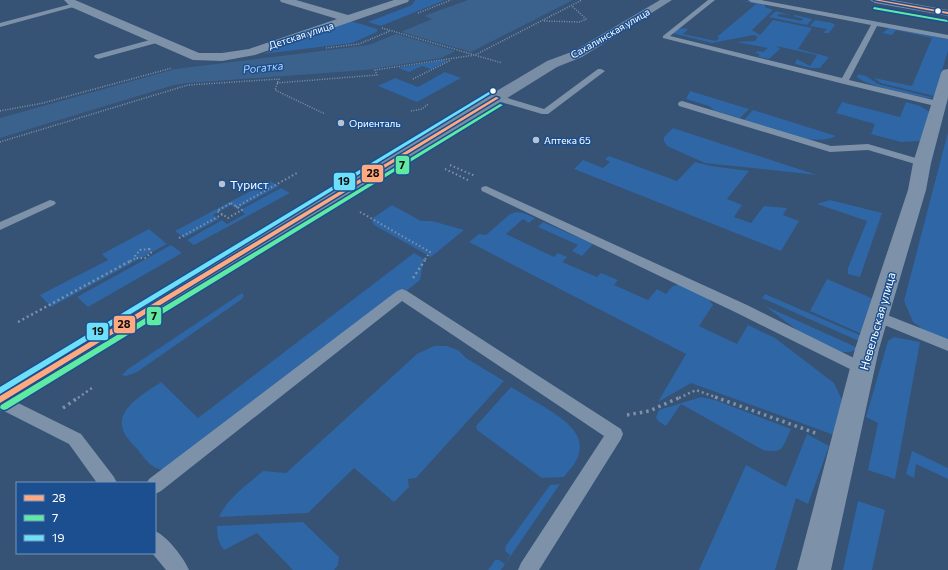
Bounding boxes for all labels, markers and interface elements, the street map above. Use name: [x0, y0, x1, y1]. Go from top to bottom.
street label: Сахалинская улица: [568, 5, 652, 61]
unlabelled marker: [933, 6, 943, 16]
street label: Детская улица: [267, 19, 335, 51]
water label: Рогатка: [242, 58, 284, 76]
unlabelled marker: [488, 86, 498, 96]
place label: Ориенталь: [349, 117, 401, 129]
marker: Ориенталь: [336, 118, 346, 128]
place label: Аптека 65: [544, 134, 591, 146]
marker: Аптека 65: [531, 135, 541, 145]
line badge: 7: [395, 155, 410, 175]
text: 7: [399, 158, 405, 171]
line badge: 28: [361, 164, 384, 183]
text: 28: [367, 166, 380, 179]
line badge: 19: [333, 172, 356, 191]
text: 19: [338, 174, 350, 187]
place label: Турист: [230, 177, 269, 191]
marker: Турист: [217, 179, 227, 189]
street label: Невельская улица: [856, 270, 898, 372]
line badge: 7: [146, 306, 162, 326]
text: 7: [151, 309, 157, 322]
line badge: 28: [113, 315, 136, 334]
text: 28: [118, 317, 131, 330]
line badge: 19: [86, 322, 109, 341]
text: 19: [92, 324, 104, 337]
legend: [16, 482, 156, 554]
text: 28: [52, 490, 66, 504]
text: 7: [52, 510, 58, 524]
text: 19: [52, 530, 64, 544]

